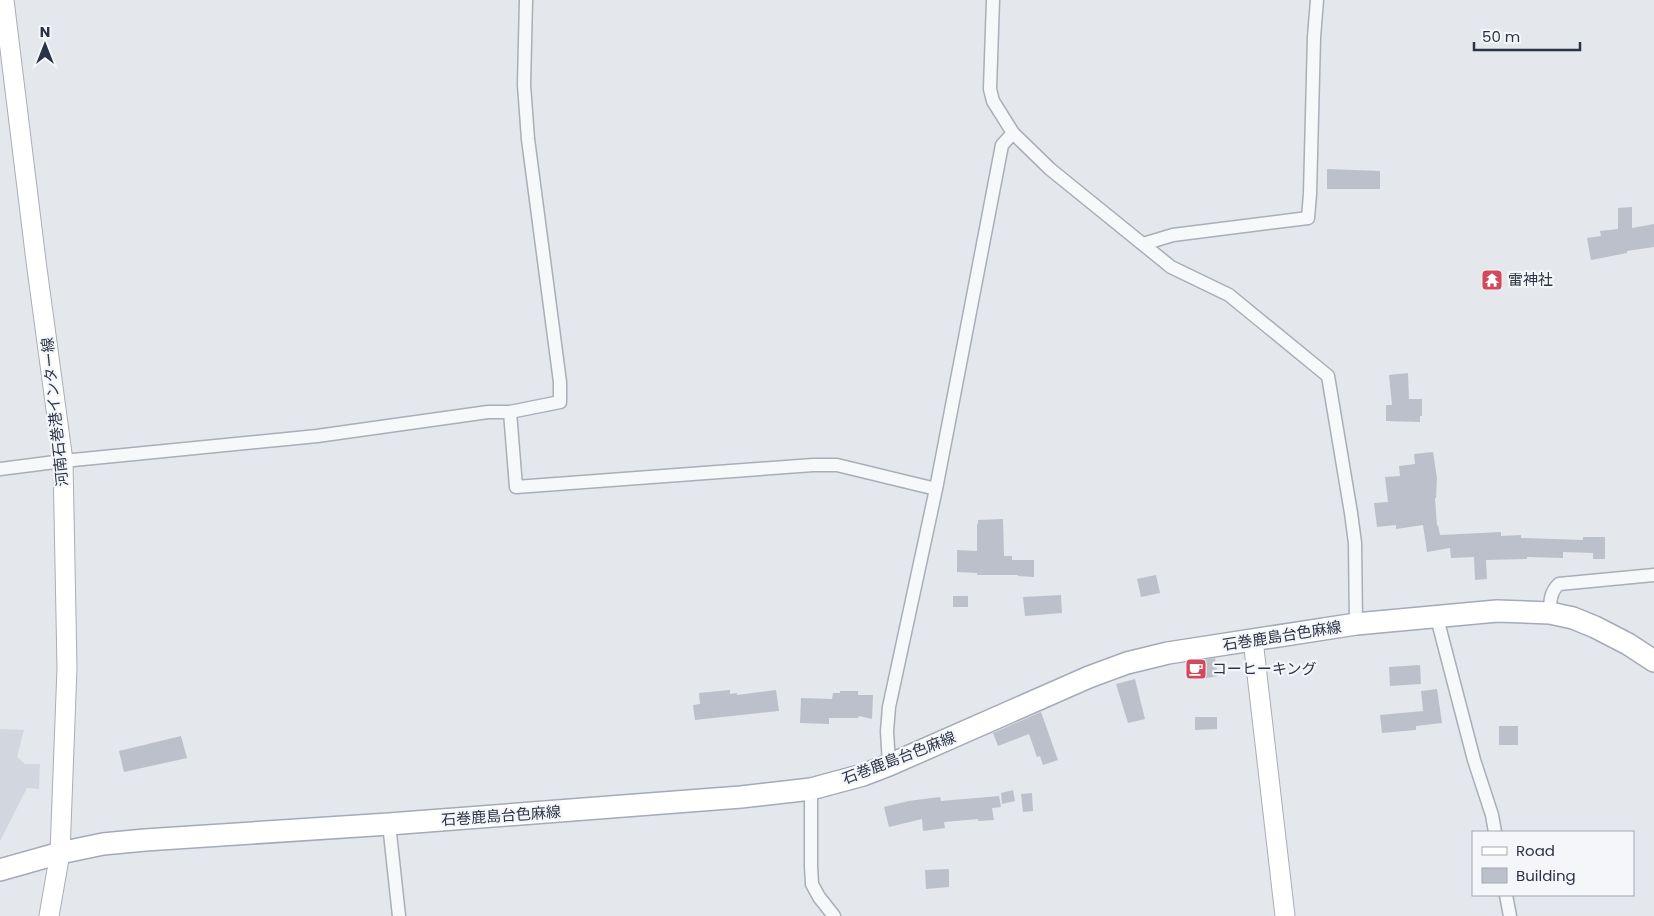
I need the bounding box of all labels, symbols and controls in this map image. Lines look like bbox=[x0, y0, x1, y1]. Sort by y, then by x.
north arrow bbox=[20, 20, 70, 70]
scale bar bbox=[1474, 20, 1580, 52]
text: N bbox=[40, 22, 50, 42]
text: 50 m bbox=[1482, 26, 1520, 47]
temple icon: 雷神社 bbox=[1480, 268, 1504, 292]
place label: 雷神社 bbox=[1508, 269, 1553, 290]
street label: 河南石巻港インター線 bbox=[36, 336, 73, 488]
street label: 石巻鹿島台色麻線 bbox=[1221, 616, 1343, 655]
cafe icon: コーヒーキング bbox=[1184, 657, 1208, 681]
place label: コーヒーキング bbox=[1212, 658, 1317, 679]
street label: 石巻鹿島台色麻線 bbox=[839, 726, 959, 789]
street label: 石巻鹿島台色麻線 bbox=[440, 801, 562, 830]
legend bbox=[1472, 831, 1634, 896]
text: Road bbox=[1516, 840, 1555, 861]
text: Building bbox=[1516, 865, 1576, 886]

